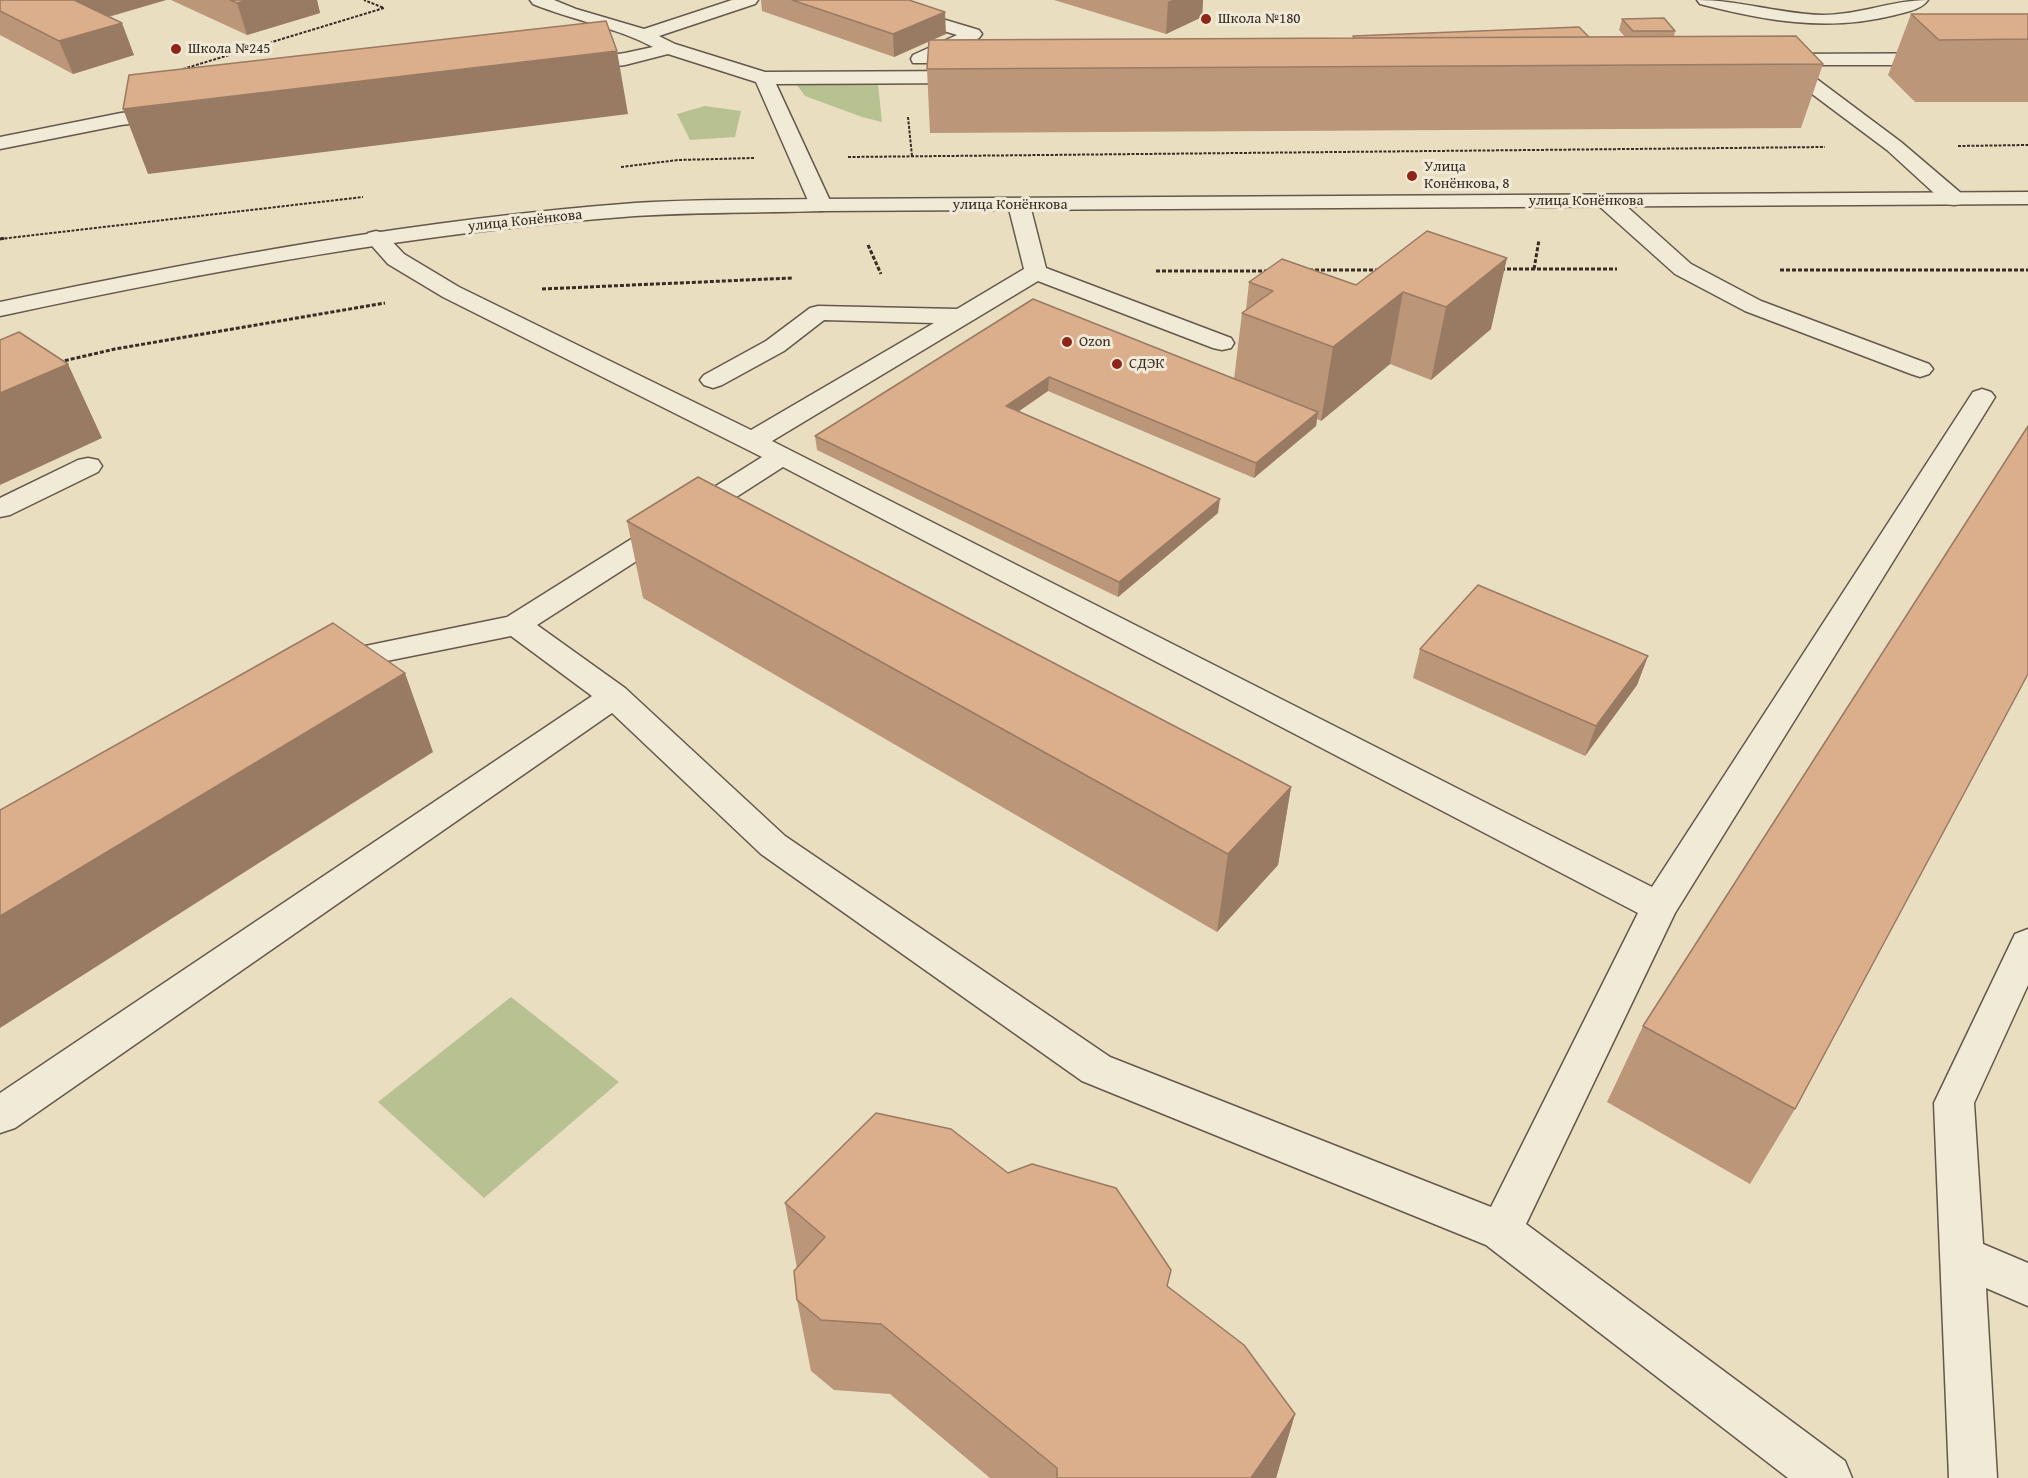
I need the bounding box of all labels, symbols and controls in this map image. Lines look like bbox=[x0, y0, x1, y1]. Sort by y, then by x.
place label: Школа №180 bbox=[1218, 10, 1301, 28]
marker: Школа №180 bbox=[1199, 12, 1213, 26]
place label: Школа №245 bbox=[188, 40, 271, 58]
marker: Школа №245 bbox=[169, 42, 183, 56]
place label: Улица Конёнкова, 8 bbox=[1424, 158, 1509, 193]
marker: Улица Конёнкова, 8 bbox=[1405, 169, 1419, 183]
street label: улица Конёнкова bbox=[1528, 192, 1644, 210]
street label: улица Конёнкова bbox=[952, 196, 1068, 214]
street label: улица Конёнкова bbox=[467, 206, 583, 236]
place label: Ozon bbox=[1079, 333, 1111, 351]
marker: Ozon bbox=[1060, 335, 1074, 349]
place label: СДЭК bbox=[1129, 355, 1165, 373]
marker: СДЭК bbox=[1110, 357, 1124, 371]

